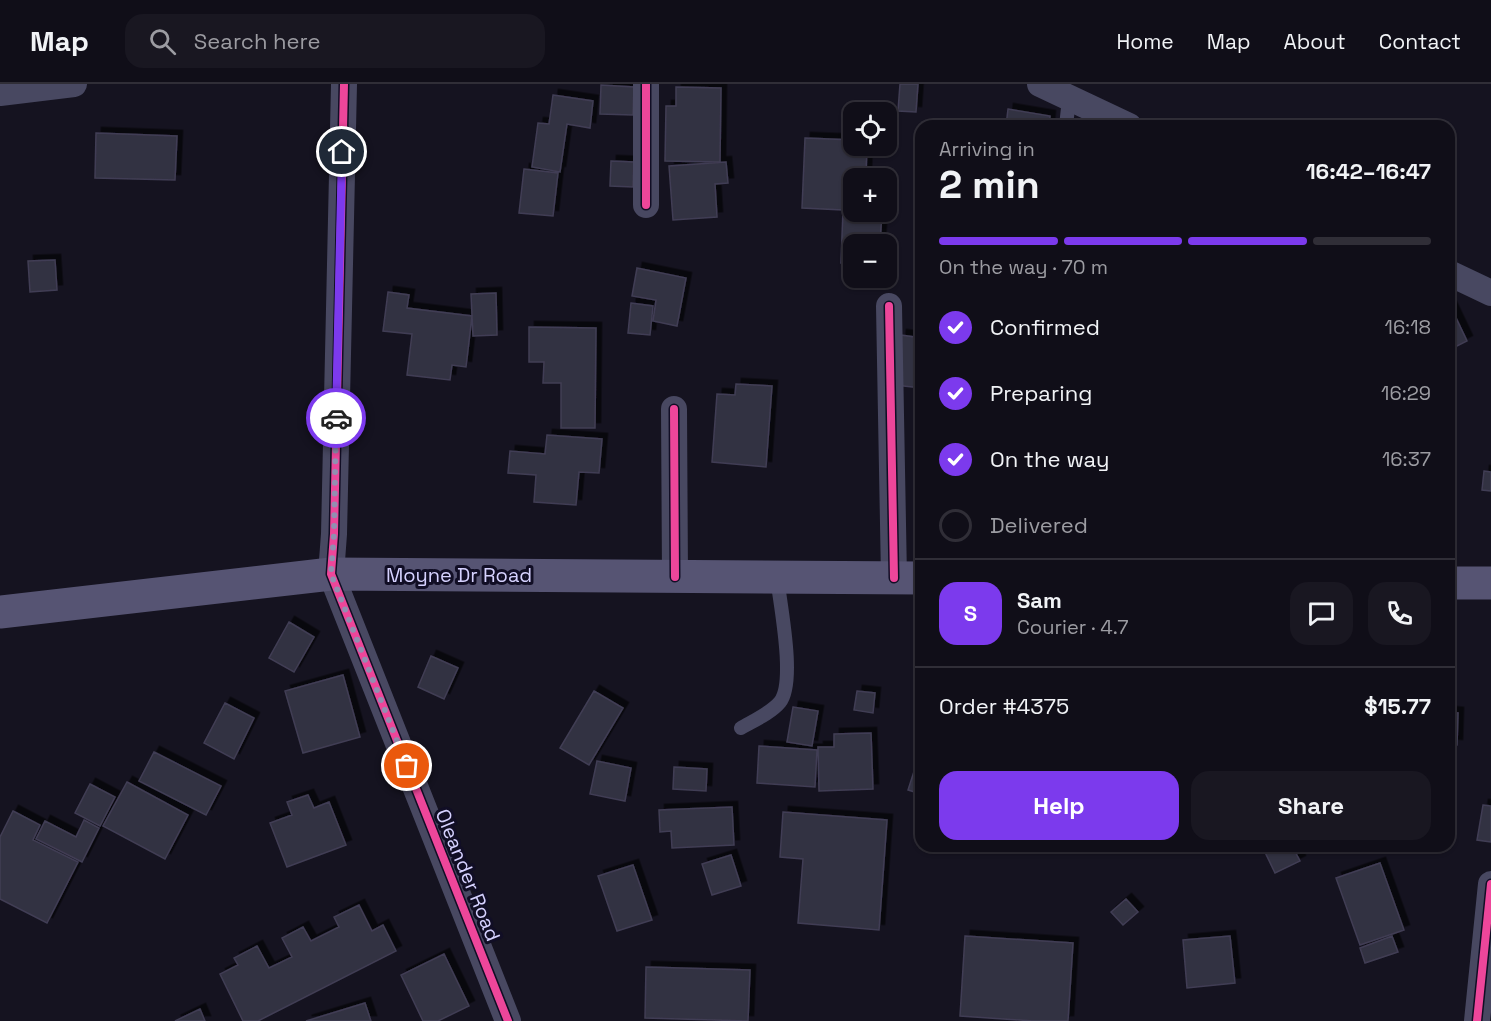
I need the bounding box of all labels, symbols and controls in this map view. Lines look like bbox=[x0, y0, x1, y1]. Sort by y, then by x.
search box bbox=[125, 14, 545, 68]
text: Map bbox=[30, 23, 89, 59]
icon: search bbox=[146, 25, 179, 58]
text: Search here bbox=[194, 27, 321, 55]
text: Home bbox=[1116, 28, 1174, 55]
text: Map bbox=[1207, 28, 1251, 55]
text: About bbox=[1284, 28, 1346, 55]
text: Contact bbox=[1379, 28, 1461, 55]
map controls bbox=[843, 102, 897, 288]
button: locate bbox=[843, 102, 897, 156]
pin bbox=[316, 126, 367, 177]
icon: home bbox=[325, 135, 358, 168]
text: Arriving in bbox=[939, 136, 1035, 162]
text: 16:42–16:47 bbox=[1306, 157, 1431, 185]
text: 2 min bbox=[939, 160, 1040, 209]
button: + bbox=[843, 168, 897, 222]
button: − bbox=[843, 234, 897, 288]
text: On the way · 70 m bbox=[939, 254, 1108, 280]
icon: check bbox=[939, 311, 972, 344]
text: Confirmed bbox=[990, 313, 1100, 341]
text: 16:18 bbox=[1385, 314, 1431, 340]
icon: check bbox=[939, 377, 972, 410]
text: Preparing bbox=[990, 379, 1092, 407]
text: 16:29 bbox=[1381, 380, 1431, 406]
courier bbox=[306, 388, 366, 448]
icon: car bbox=[320, 402, 353, 435]
icon: check bbox=[939, 443, 972, 476]
text: On the way bbox=[990, 445, 1109, 473]
text: 16:37 bbox=[1382, 446, 1431, 472]
text: Delivered bbox=[990, 511, 1088, 539]
street label: Moyne Dr Road bbox=[386, 562, 532, 588]
button: chat bbox=[1290, 582, 1353, 645]
button: phone bbox=[1368, 582, 1431, 645]
text: Sam bbox=[1017, 586, 1062, 614]
text: S bbox=[964, 599, 977, 627]
text: Courier · 4.7 bbox=[1017, 614, 1128, 640]
text: Order #4375 bbox=[939, 692, 1069, 720]
text: $15.77 bbox=[1364, 692, 1431, 720]
pin bbox=[381, 740, 432, 791]
icon: bag bbox=[390, 749, 423, 782]
button: Help bbox=[939, 771, 1179, 840]
button: Share bbox=[1191, 771, 1431, 840]
street label: Oleander Road bbox=[430, 805, 506, 945]

